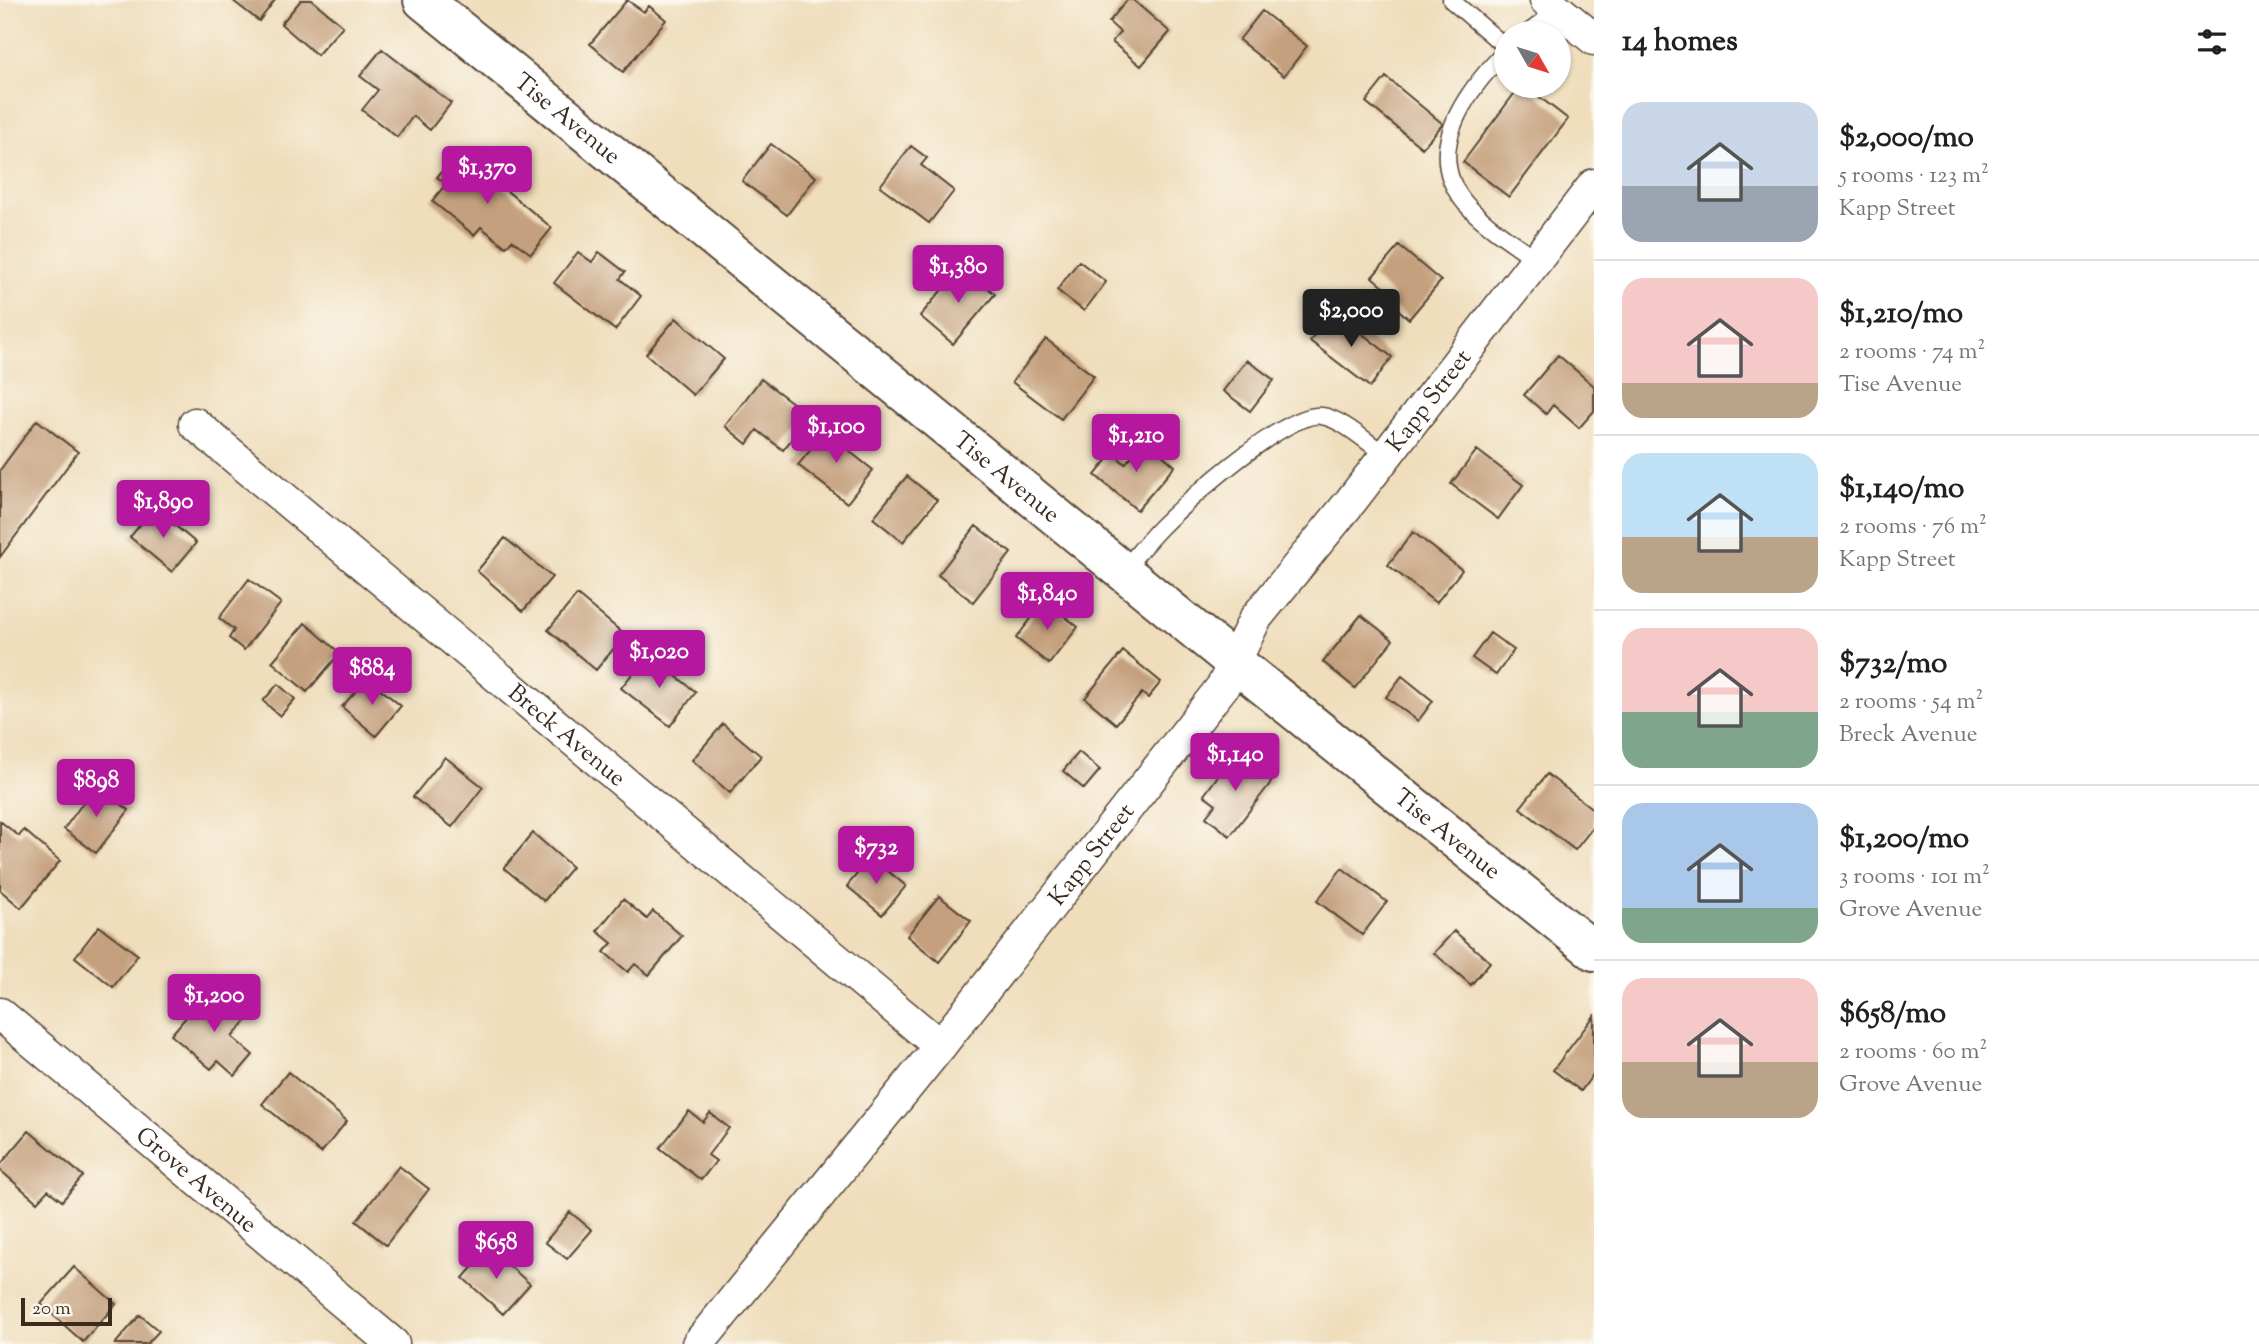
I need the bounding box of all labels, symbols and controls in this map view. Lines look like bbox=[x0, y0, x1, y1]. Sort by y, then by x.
north arrow bbox=[1494, 21, 1572, 98]
map controls bbox=[1494, 21, 1571, 98]
text: 14 homes bbox=[1622, 21, 1738, 64]
icon: filters bbox=[2193, 23, 2231, 61]
street label: Tise Avenue bbox=[506, 66, 627, 174]
text: $2,000/mo bbox=[1839, 117, 1974, 160]
icon: home bbox=[1678, 130, 1762, 214]
pin: $1,370 bbox=[430, 146, 544, 206]
text: $1,370 bbox=[458, 152, 516, 185]
text: 5 rooms · 123 m² bbox=[1839, 160, 1989, 193]
text: Kapp Street bbox=[1839, 193, 1956, 226]
pin: $1,380 bbox=[901, 246, 1015, 305]
text: $1,380 bbox=[929, 251, 987, 284]
pin: $2,000 bbox=[1294, 290, 1408, 349]
text: $1,210/mo bbox=[1839, 293, 1963, 336]
text: $2,000 bbox=[1319, 295, 1383, 328]
icon: home bbox=[1678, 306, 1762, 390]
text: 2 rooms · 74 m² bbox=[1839, 336, 1985, 369]
street label: Kapp Street bbox=[1379, 343, 1480, 460]
text: Tise Avenue bbox=[1839, 369, 1962, 402]
pin: $1,100 bbox=[779, 406, 893, 465]
text: $1,100 bbox=[807, 411, 865, 444]
pin: $1,210 bbox=[1079, 414, 1193, 474]
text: $1,210 bbox=[1108, 420, 1164, 453]
street label: Tise Avenue bbox=[945, 424, 1066, 532]
text: $1,140/mo bbox=[1839, 468, 1964, 511]
pin: $1,890 bbox=[106, 480, 220, 540]
icon: home bbox=[1678, 481, 1762, 565]
text: $1,890 bbox=[133, 486, 193, 519]
text: 2 rooms · 76 m² bbox=[1839, 511, 1987, 544]
text: Kapp Street bbox=[1839, 544, 1956, 577]
pin: $1,840 bbox=[990, 572, 1104, 632]
text: $1,840 bbox=[1017, 578, 1077, 611]
pin: $1,020 bbox=[602, 630, 716, 690]
text: $1,020 bbox=[629, 636, 689, 669]
text: $732/mo bbox=[1839, 643, 1948, 686]
pin: $884 bbox=[331, 648, 413, 707]
text: $884 bbox=[349, 653, 395, 686]
icon: home bbox=[1678, 656, 1762, 740]
street label: Breck Avenue bbox=[500, 677, 632, 796]
text: 2 rooms · 54 m² bbox=[1839, 686, 1983, 719]
text: Breck Avenue bbox=[1839, 719, 1977, 752]
pin: $1,140 bbox=[1178, 734, 1292, 793]
text: $1,140 bbox=[1206, 739, 1264, 772]
pin: $898 bbox=[55, 760, 137, 819]
text: $898 bbox=[73, 765, 119, 798]
street label: Tise Avenue bbox=[1386, 782, 1507, 889]
street label: Kapp Street bbox=[1041, 797, 1143, 914]
text: $1,200/mo bbox=[1839, 818, 1969, 861]
pin: $732 bbox=[835, 826, 917, 886]
icon: home bbox=[1678, 831, 1762, 915]
text: $732 bbox=[854, 832, 898, 865]
text: 3 rooms · 101 m² bbox=[1839, 861, 1990, 894]
text: Grove Avenue bbox=[1839, 894, 1982, 927]
pin: $1,200 bbox=[157, 974, 271, 1034]
text: $1,200 bbox=[184, 980, 244, 1013]
text: $658/mo bbox=[1839, 993, 1946, 1036]
icon: home bbox=[1678, 1006, 1762, 1090]
text: 2 rooms · 60 m² bbox=[1839, 1036, 1987, 1069]
text: Grove Avenue bbox=[1839, 1069, 1982, 1102]
street label: Grove Avenue bbox=[127, 1120, 264, 1242]
pin: $658 bbox=[455, 1222, 537, 1281]
text: $658 bbox=[474, 1227, 518, 1260]
scale bar bbox=[21, 1295, 112, 1327]
text: 20 m bbox=[32, 1296, 71, 1323]

